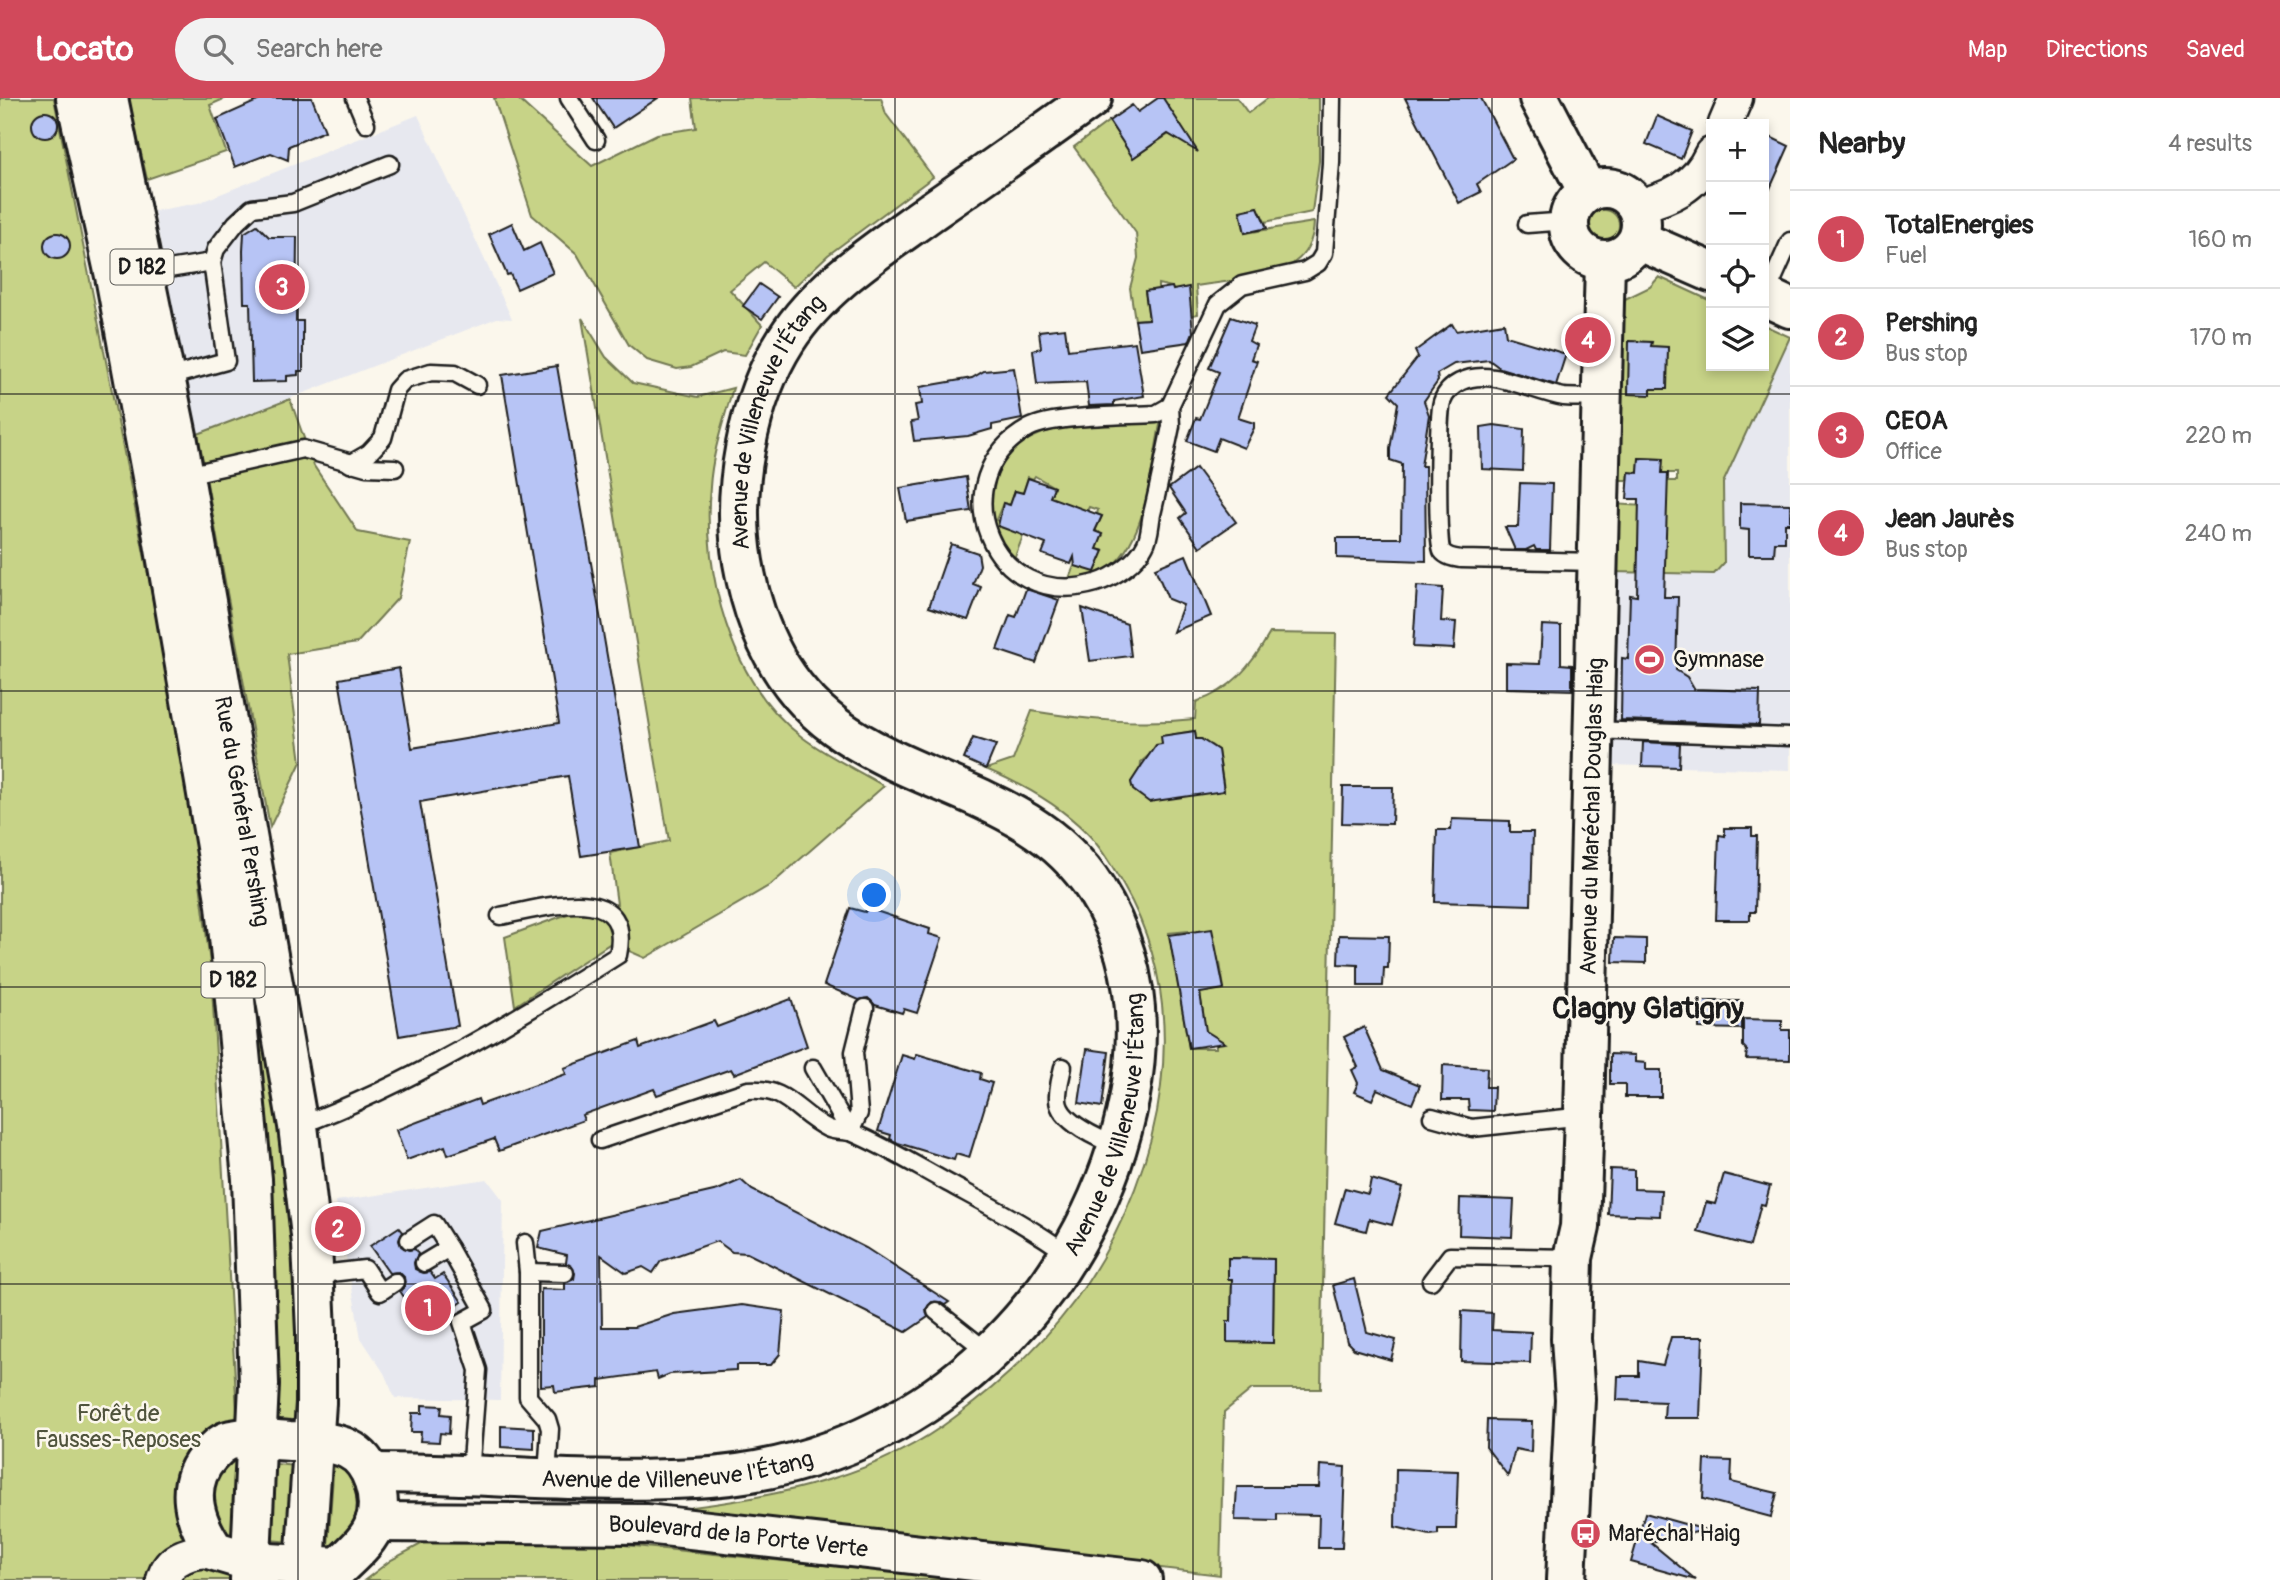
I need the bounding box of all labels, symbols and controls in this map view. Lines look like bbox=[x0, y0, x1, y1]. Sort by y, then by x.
search box bbox=[175, 18, 665, 81]
text: Locato bbox=[35, 29, 133, 70]
icon: search bbox=[199, 30, 237, 68]
text: Search here bbox=[255, 33, 382, 65]
text: Map bbox=[1968, 35, 2008, 64]
text: Directions bbox=[2046, 35, 2147, 64]
text: Saved bbox=[2185, 35, 2245, 64]
map controls bbox=[1706, 119, 1769, 371]
button: + bbox=[1706, 119, 1769, 182]
text: Nearby bbox=[1818, 125, 1905, 162]
text: 4 results bbox=[2168, 129, 2252, 158]
button: − bbox=[1706, 182, 1769, 245]
text: TotalEnergies bbox=[1885, 209, 2033, 241]
text: 1 bbox=[1837, 225, 1846, 254]
text: 160 m bbox=[2188, 225, 2252, 254]
text: Fuel bbox=[1885, 241, 1927, 270]
button: locate bbox=[1706, 245, 1769, 308]
road number: D 182 bbox=[110, 250, 174, 284]
pin: 3 bbox=[259, 261, 305, 313]
street label: Avenue de Villeneuve l'Étang bbox=[725, 288, 831, 552]
text: Pershing bbox=[1885, 307, 1978, 339]
button: layers bbox=[1706, 308, 1769, 371]
pin: 4 bbox=[1565, 314, 1611, 366]
text: 2 bbox=[1835, 323, 1847, 352]
text: 170 m bbox=[2190, 323, 2252, 352]
text: Bus stop bbox=[1885, 339, 1968, 368]
text: CEOA bbox=[1885, 405, 1948, 437]
text: 3 bbox=[1835, 421, 1847, 450]
text: 220 m bbox=[2185, 421, 2252, 450]
text: Office bbox=[1885, 437, 1942, 466]
text: Jean Jaurès bbox=[1885, 503, 2014, 535]
text: 4 bbox=[1834, 519, 1848, 548]
text: 240 m bbox=[2185, 519, 2252, 548]
text: Bus stop bbox=[1885, 535, 1968, 564]
sports icon: Gymnase bbox=[1633, 642, 1667, 676]
place label: Gymnase bbox=[1673, 645, 1764, 674]
street label: Avenue du Maréchal Douglas Haig bbox=[1573, 657, 1610, 975]
street label: Rue du Général Pershing bbox=[208, 694, 277, 929]
your location bbox=[857, 878, 891, 912]
road number: D 182 bbox=[202, 962, 264, 998]
district label: Clagny Glatigny bbox=[1552, 990, 1744, 1027]
street label: Avenue de Villeneuve l'Étang bbox=[1057, 992, 1150, 1261]
pin: 2 bbox=[315, 1203, 361, 1255]
pin: 1 bbox=[405, 1282, 451, 1334]
park label: Forêt de Fausses-Reposes bbox=[35, 1399, 201, 1454]
street label: Avenue de Villeneuve l'Étang bbox=[541, 1443, 816, 1494]
street label: Boulevard de la Porte Verte bbox=[608, 1509, 870, 1564]
bus stop icon: Maréchal Haig bbox=[1568, 1516, 1602, 1550]
place label: Maréchal Haig bbox=[1608, 1519, 1740, 1548]

